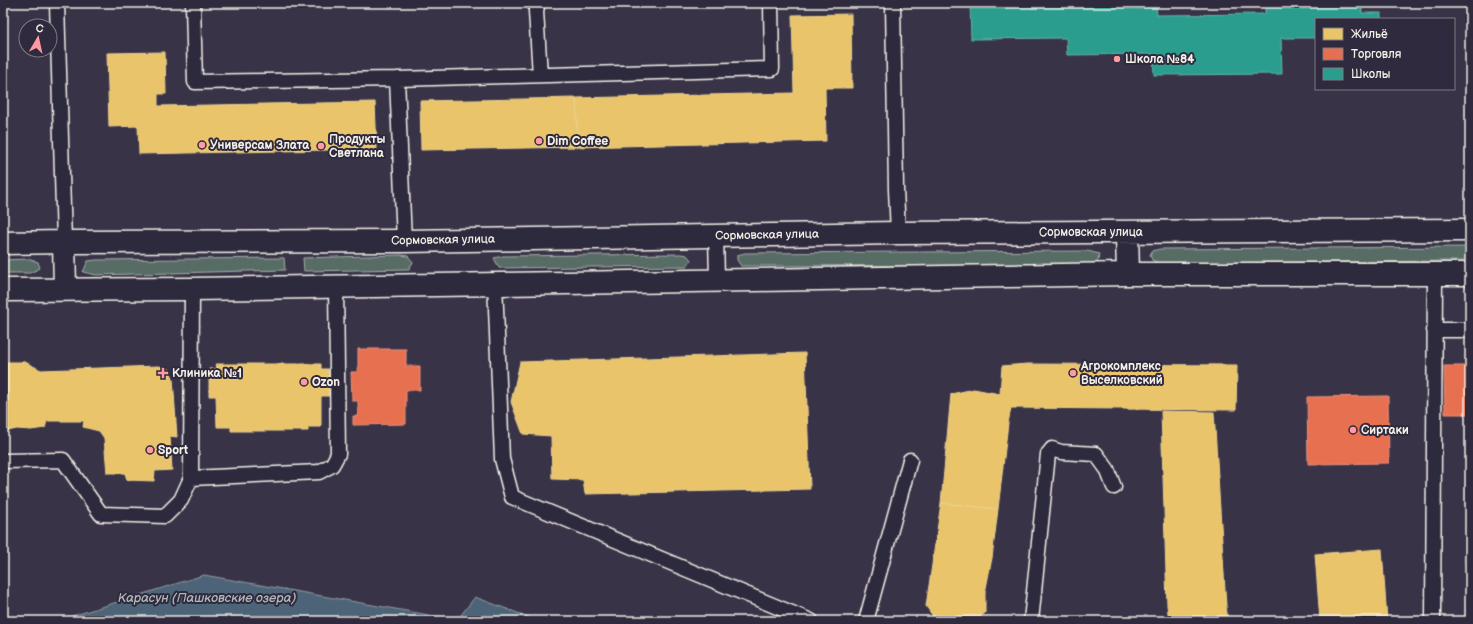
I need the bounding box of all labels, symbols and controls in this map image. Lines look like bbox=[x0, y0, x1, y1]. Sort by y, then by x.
north arrow bbox=[18, 18, 58, 58]
legend bbox=[1315, 18, 1455, 90]
text: С bbox=[35, 22, 45, 36]
text: Жильё bbox=[1351, 27, 1388, 42]
text: Торговля bbox=[1351, 47, 1402, 62]
place label: Школа №84 bbox=[1125, 52, 1194, 67]
marker: Школа №84 bbox=[1112, 54, 1122, 64]
text: Школы bbox=[1351, 67, 1390, 82]
place label: Продукты Светлана bbox=[329, 132, 386, 161]
place label: Dim Coffee bbox=[547, 134, 608, 149]
marker: Dim Coffee bbox=[534, 136, 544, 146]
place label: Универсам Злата bbox=[210, 138, 310, 153]
marker: Универсам Злата bbox=[197, 140, 207, 150]
marker: Продукты Светлана bbox=[316, 141, 326, 151]
street label: Сормовская улица bbox=[1039, 225, 1143, 240]
street label: Сормовская улица bbox=[715, 227, 819, 243]
street label: Сормовская улица bbox=[391, 232, 495, 248]
place label: Агрокомплекс Выселковский bbox=[1080, 359, 1163, 388]
place label: Клиника №1 bbox=[172, 366, 242, 381]
marker: Клиника №1 bbox=[157, 367, 169, 379]
marker: Агрокомплекс Выселковский bbox=[1068, 368, 1078, 378]
place label: Ozon bbox=[312, 375, 340, 390]
marker: Ozon bbox=[299, 377, 309, 387]
place label: Сиртаки bbox=[1361, 423, 1409, 438]
marker: Сиртаки bbox=[1348, 425, 1358, 435]
place label: Sport bbox=[158, 443, 188, 458]
marker: Sport bbox=[145, 445, 155, 455]
water label: Карасун (Пашковские озера) bbox=[118, 590, 296, 606]

